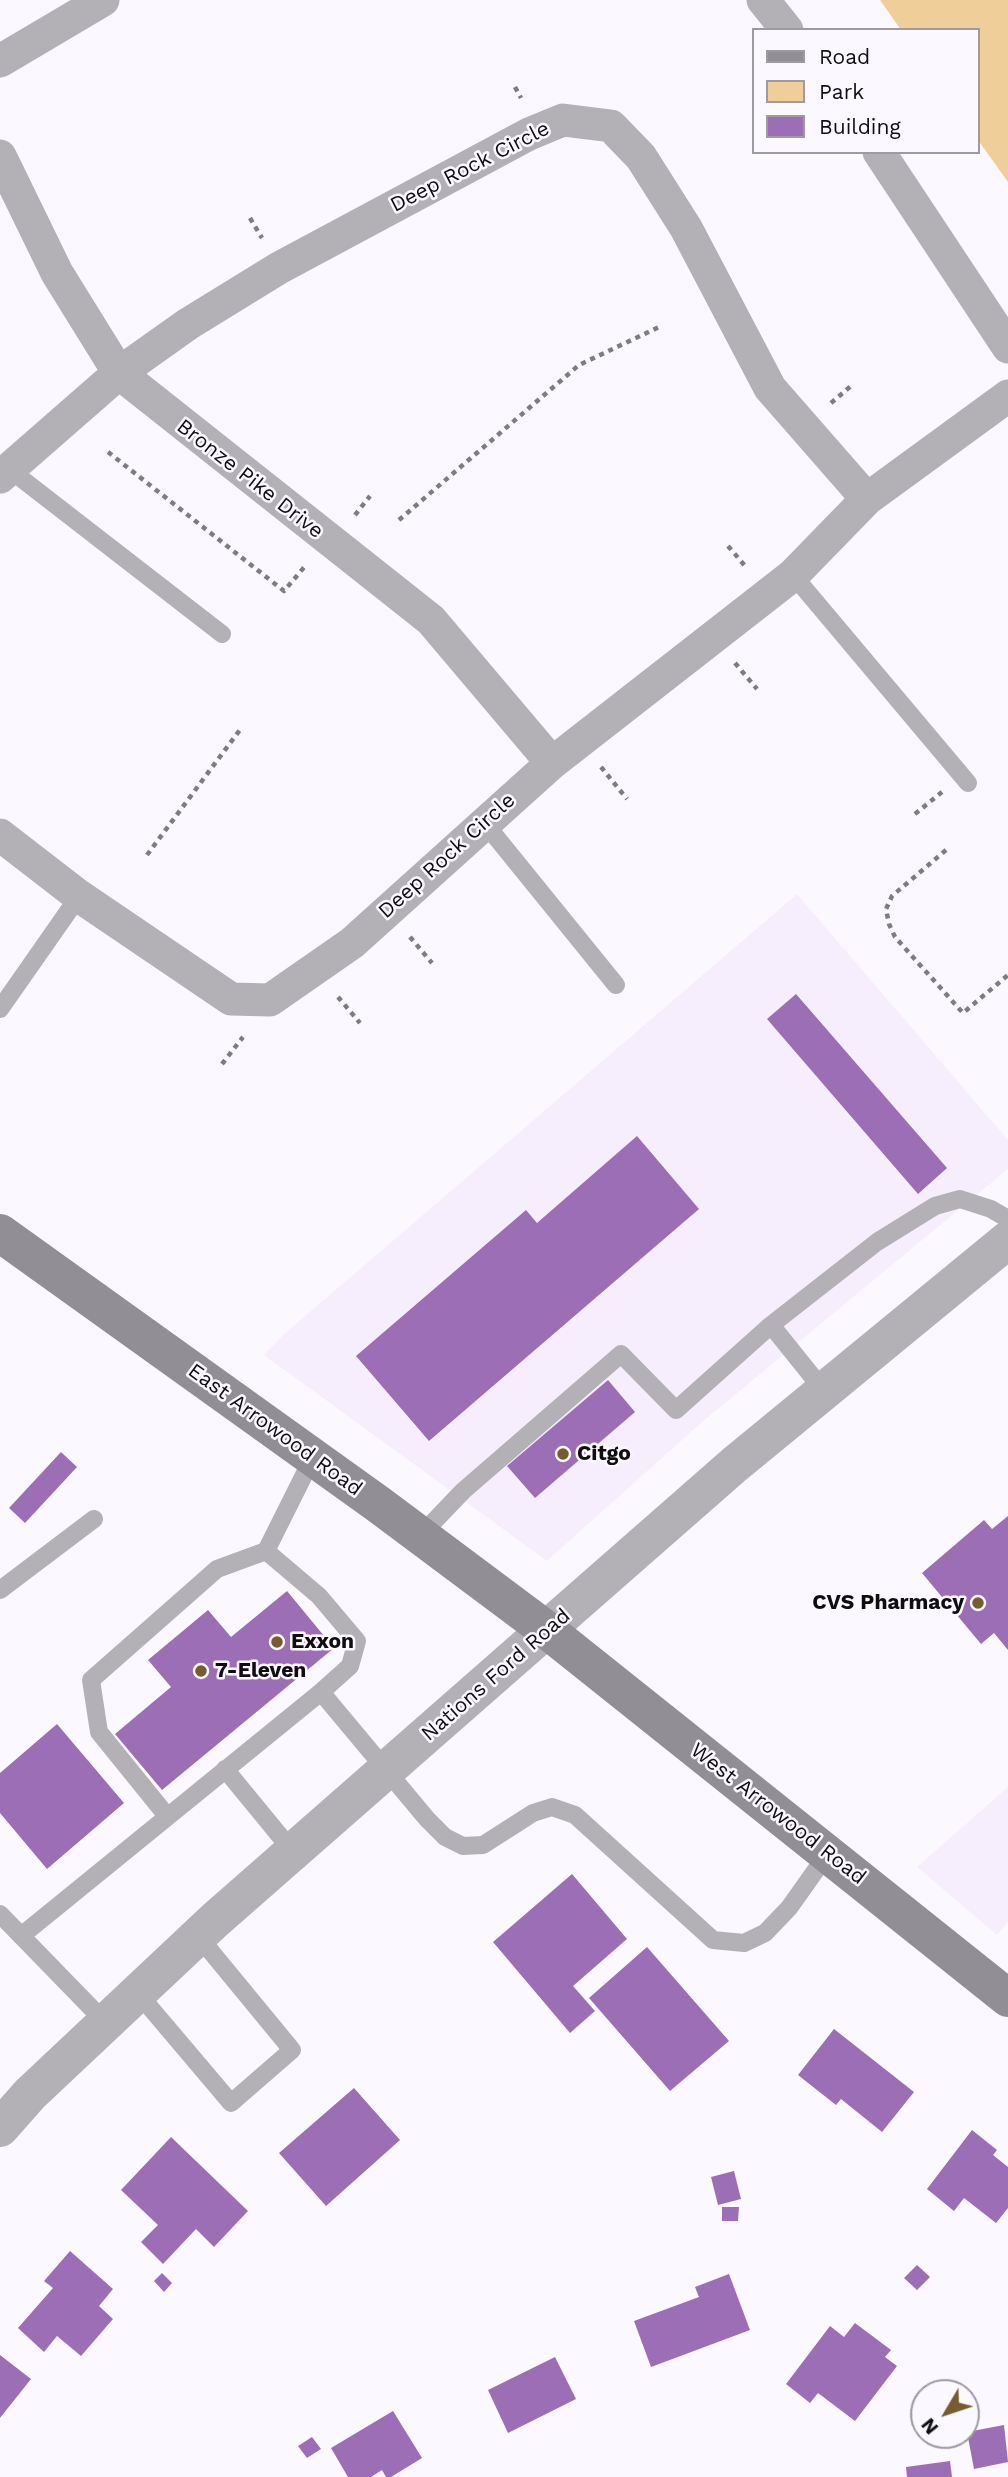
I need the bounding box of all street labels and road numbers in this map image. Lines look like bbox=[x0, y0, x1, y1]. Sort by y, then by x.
street label: Deep Rock Circle bbox=[386, 116, 554, 218]
street label: Bronze Pike Drive bbox=[172, 414, 328, 544]
street label: Deep Rock Circle bbox=[373, 788, 521, 924]
street label: East Arrowood Road bbox=[183, 1358, 367, 1502]
street label: Nations Ford Road bbox=[416, 1603, 576, 1747]
street label: West Arrowood Road bbox=[685, 1738, 871, 1890]

